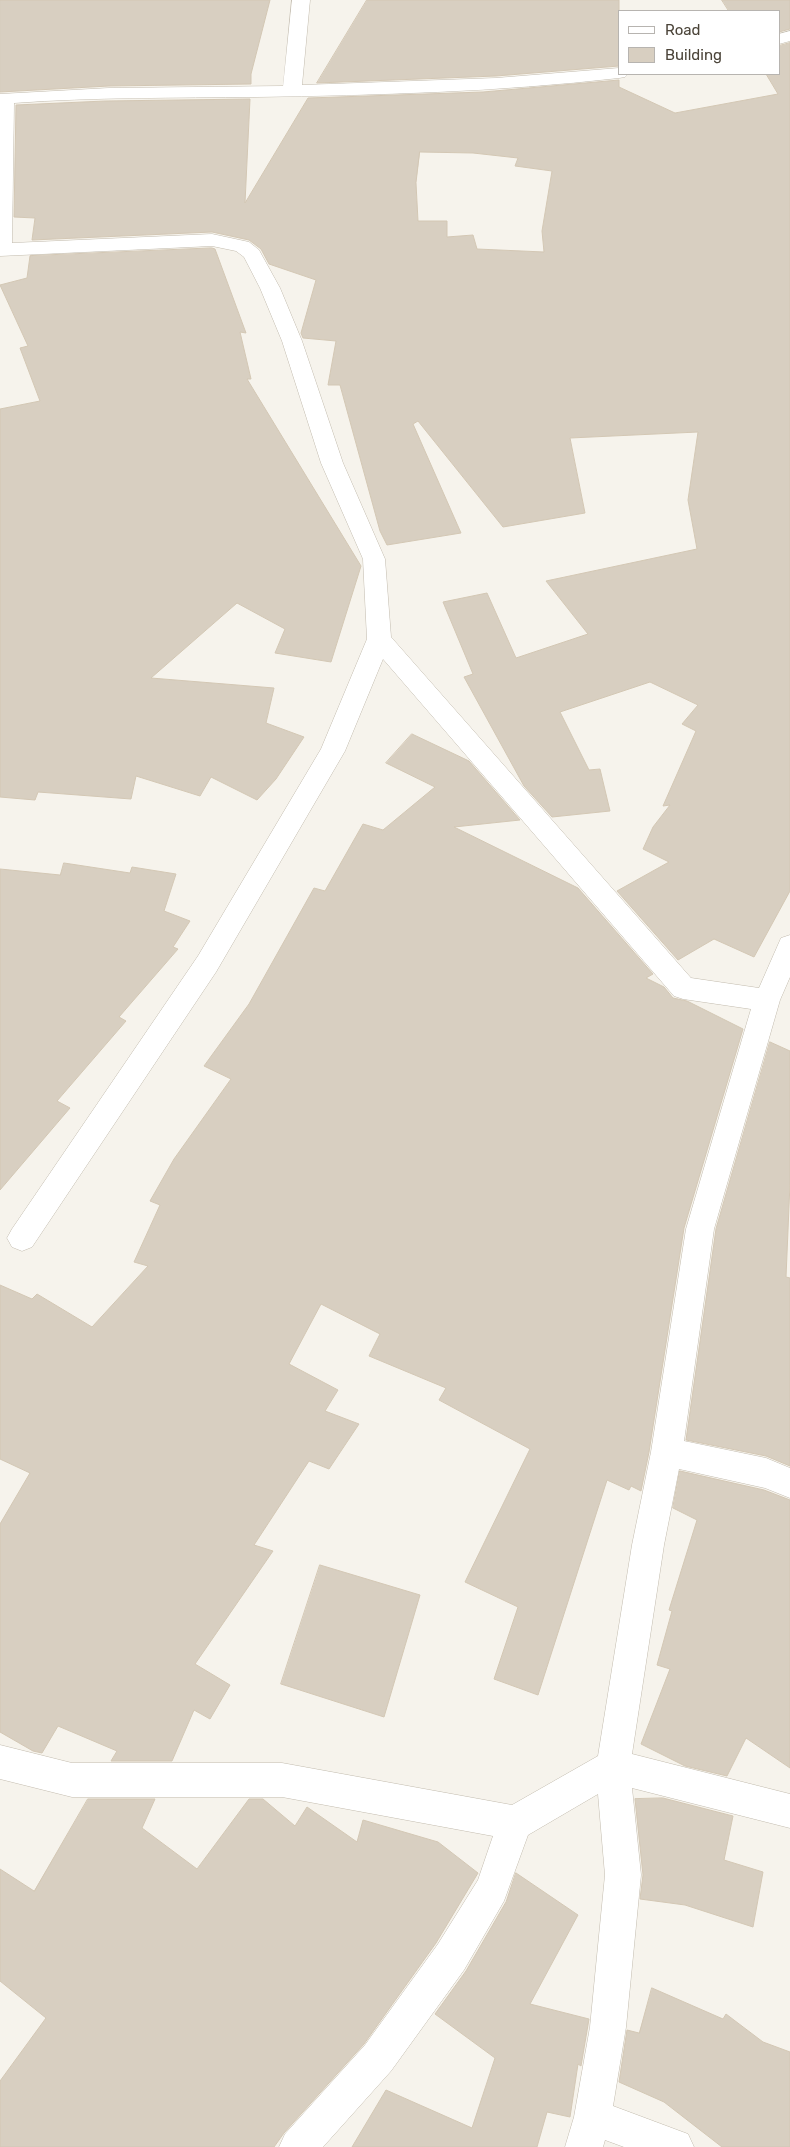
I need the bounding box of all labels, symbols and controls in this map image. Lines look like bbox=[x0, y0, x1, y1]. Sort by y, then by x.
legend bbox=[618, 10, 780, 75]
text: Road bbox=[665, 21, 701, 39]
text: Building bbox=[665, 46, 722, 64]

